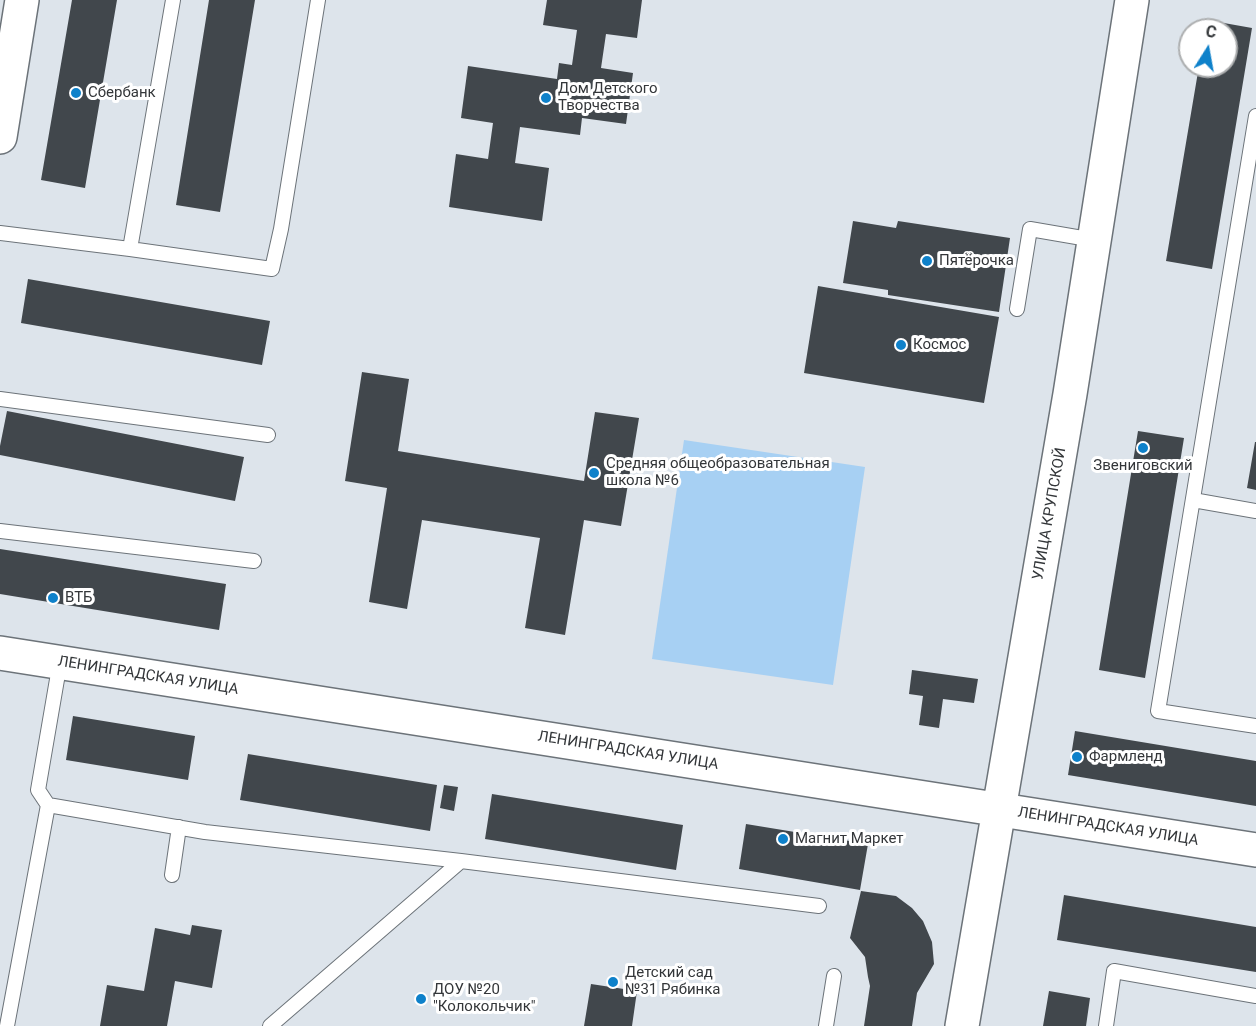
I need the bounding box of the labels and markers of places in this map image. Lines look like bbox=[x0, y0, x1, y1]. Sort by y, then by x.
place label: Дом Детского Творчества bbox=[558, 80, 658, 115]
place label: Сбербанк bbox=[88, 84, 156, 102]
marker: Сбербанк bbox=[69, 86, 83, 100]
marker: Дом Детского Творчества bbox=[539, 91, 553, 105]
place label: Пятёрочка bbox=[939, 252, 1014, 270]
marker: Пятёрочка bbox=[920, 254, 934, 268]
place label: Космос bbox=[913, 336, 966, 354]
marker: Космос bbox=[894, 338, 908, 352]
marker: Звениговский bbox=[1136, 441, 1150, 455]
place label: Средняя общеобразовательная школа №6 bbox=[606, 455, 830, 490]
place label: Звениговский bbox=[1093, 457, 1193, 475]
marker: Средняя общеобразовательная школа №6 bbox=[587, 466, 601, 480]
place label: ВТБ bbox=[65, 589, 93, 607]
marker: ВТБ bbox=[46, 591, 60, 605]
place label: Фармленд bbox=[1089, 748, 1163, 766]
marker: Фармленд bbox=[1070, 750, 1084, 764]
place label: Магнит Маркет bbox=[795, 830, 904, 848]
marker: Магнит Маркет bbox=[776, 832, 790, 846]
place label: Детский сад №31 Рябинка bbox=[625, 964, 720, 999]
marker: Детский сад №31 Рябинка bbox=[606, 975, 620, 989]
place label: ДОУ №20 "Колокольчик" bbox=[433, 981, 536, 1016]
marker: ДОУ №20 "Колокольчик" bbox=[414, 992, 428, 1006]

